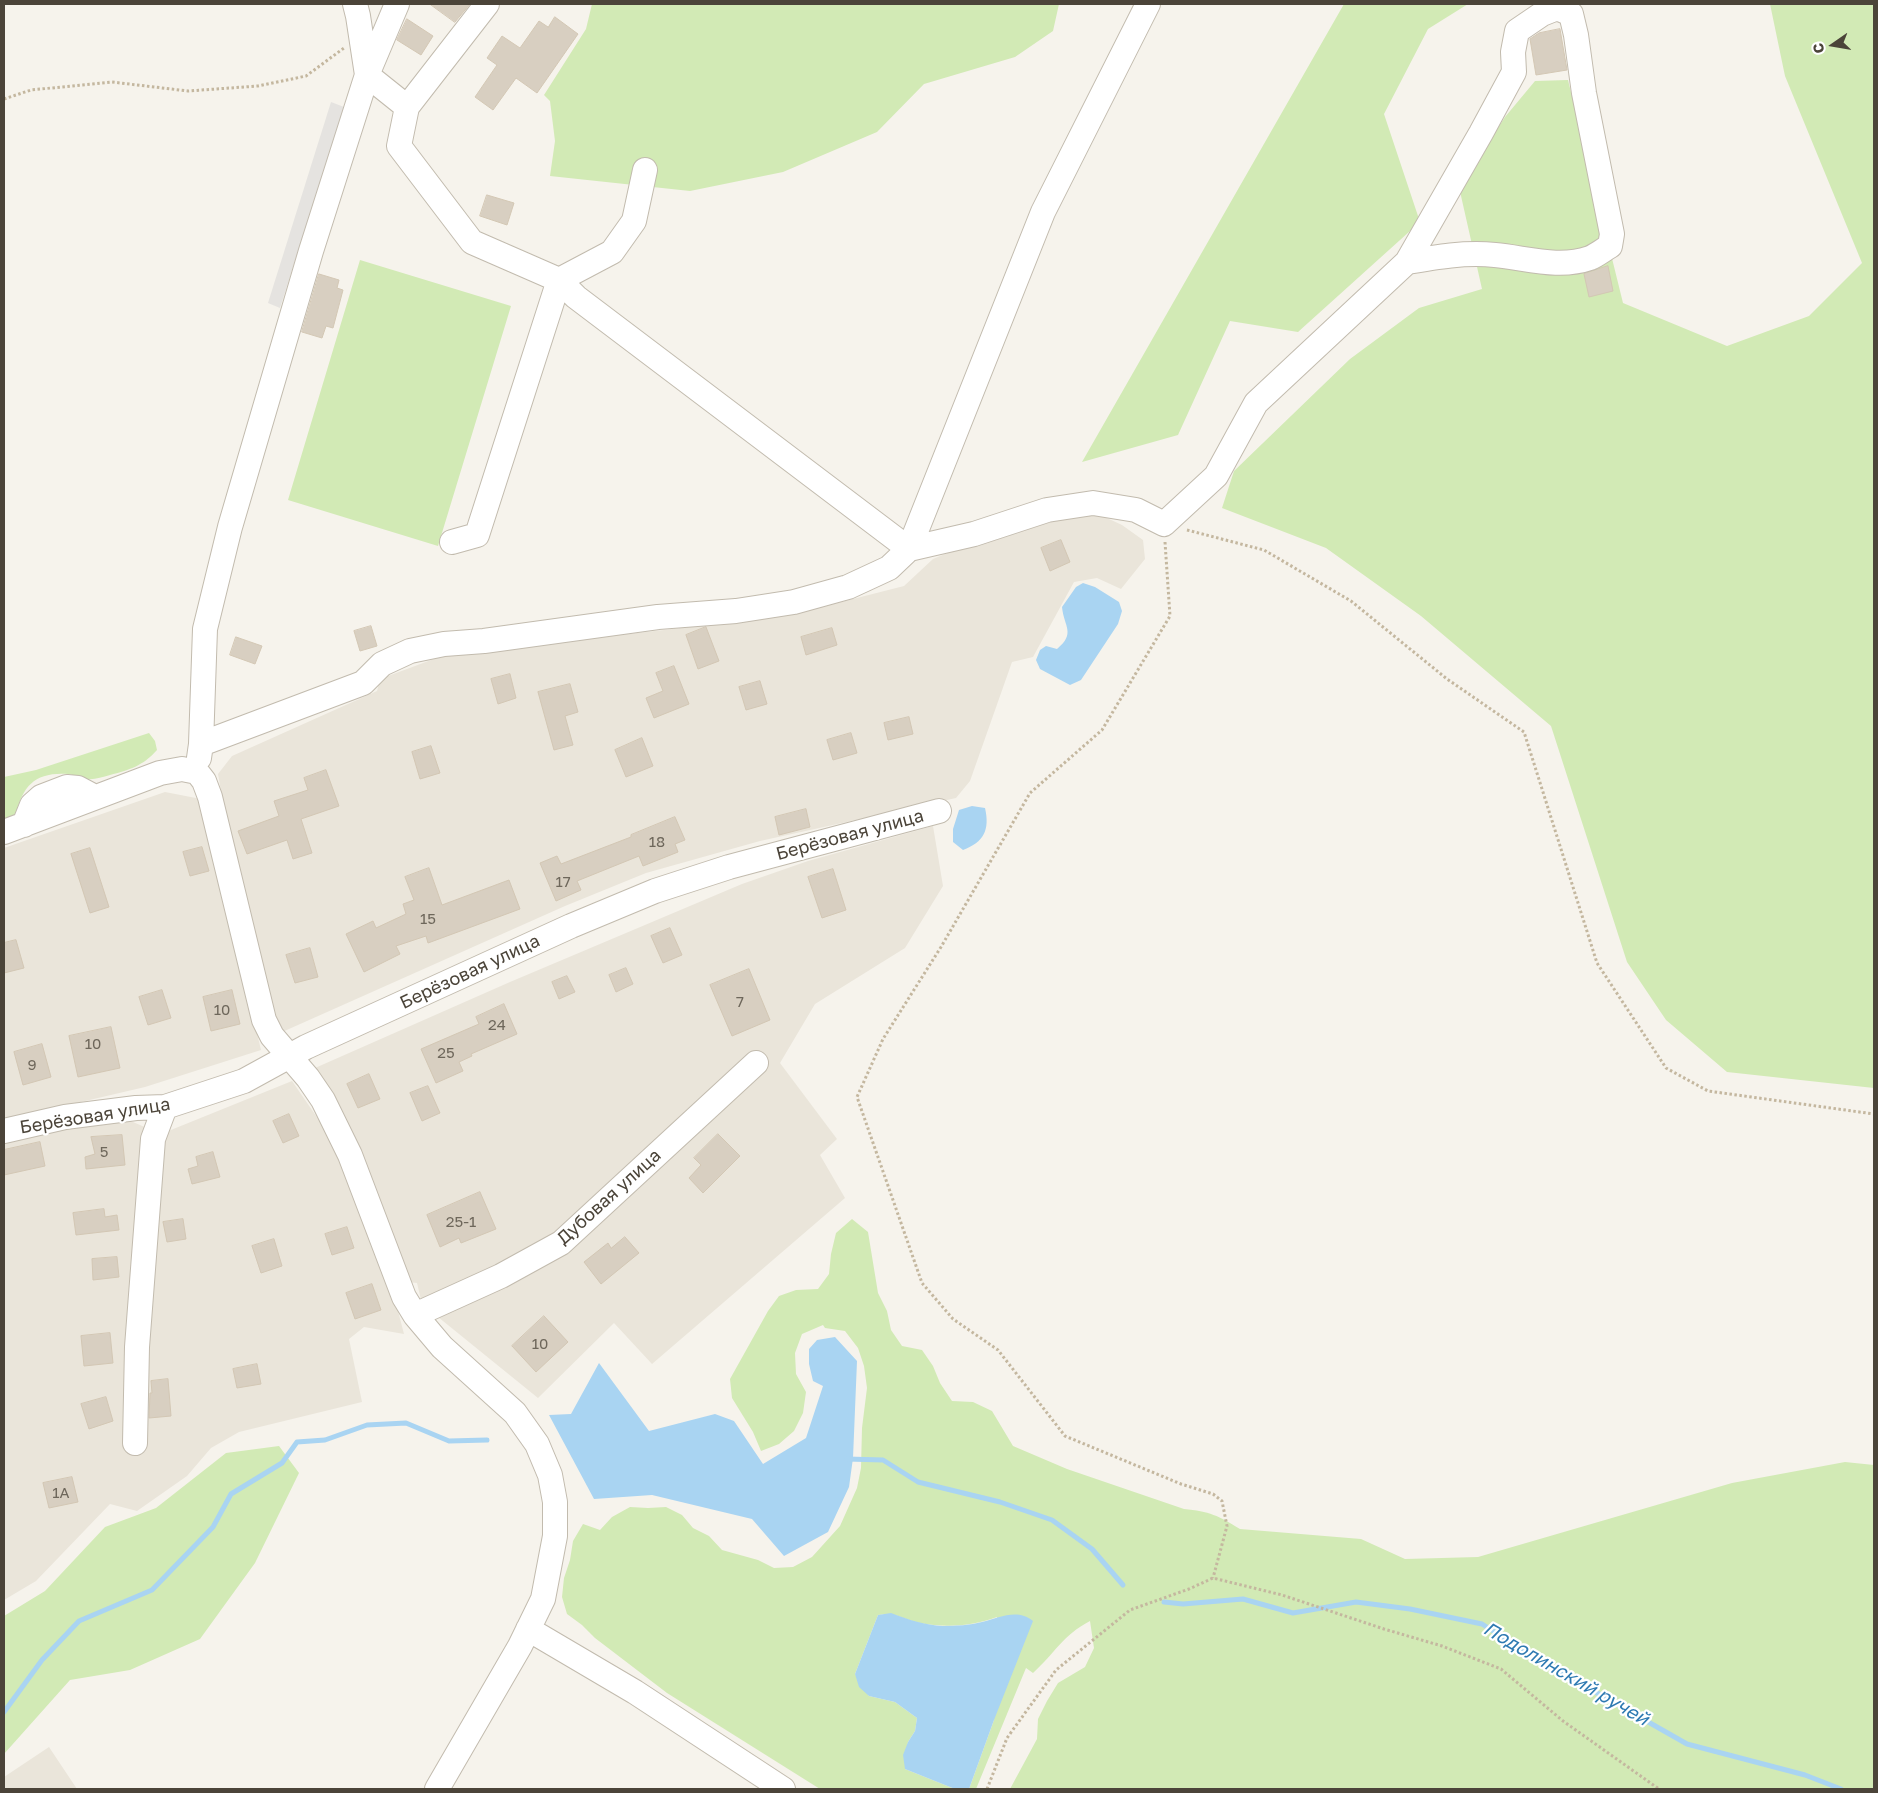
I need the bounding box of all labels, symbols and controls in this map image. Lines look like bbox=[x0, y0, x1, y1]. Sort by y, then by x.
north arrow bbox=[1808, 20, 1858, 70]
text: С bbox=[1808, 42, 1827, 55]
street label: Берёзовая улица bbox=[774, 805, 926, 865]
house number: 18 bbox=[649, 833, 665, 851]
house number: 17 bbox=[555, 873, 571, 891]
house number: 15 bbox=[420, 910, 436, 928]
street label: Берёзовая улица bbox=[397, 930, 543, 1014]
house number: 7 bbox=[736, 993, 744, 1011]
house number: 10 bbox=[214, 1001, 230, 1019]
house number: 24 bbox=[488, 1016, 506, 1034]
house number: 10 bbox=[85, 1035, 101, 1053]
house number: 25 bbox=[437, 1044, 455, 1062]
house number: 9 bbox=[27, 1056, 37, 1074]
street label: Берёзовая улица bbox=[18, 1093, 172, 1139]
house number: 5 bbox=[100, 1143, 108, 1161]
street label: Дубовая улица bbox=[553, 1145, 665, 1249]
house number: 25-1 bbox=[446, 1213, 476, 1231]
house number: 10 bbox=[532, 1335, 548, 1353]
house number: 1А bbox=[52, 1484, 70, 1502]
water label: Подолинский ручей bbox=[1479, 1617, 1653, 1731]

